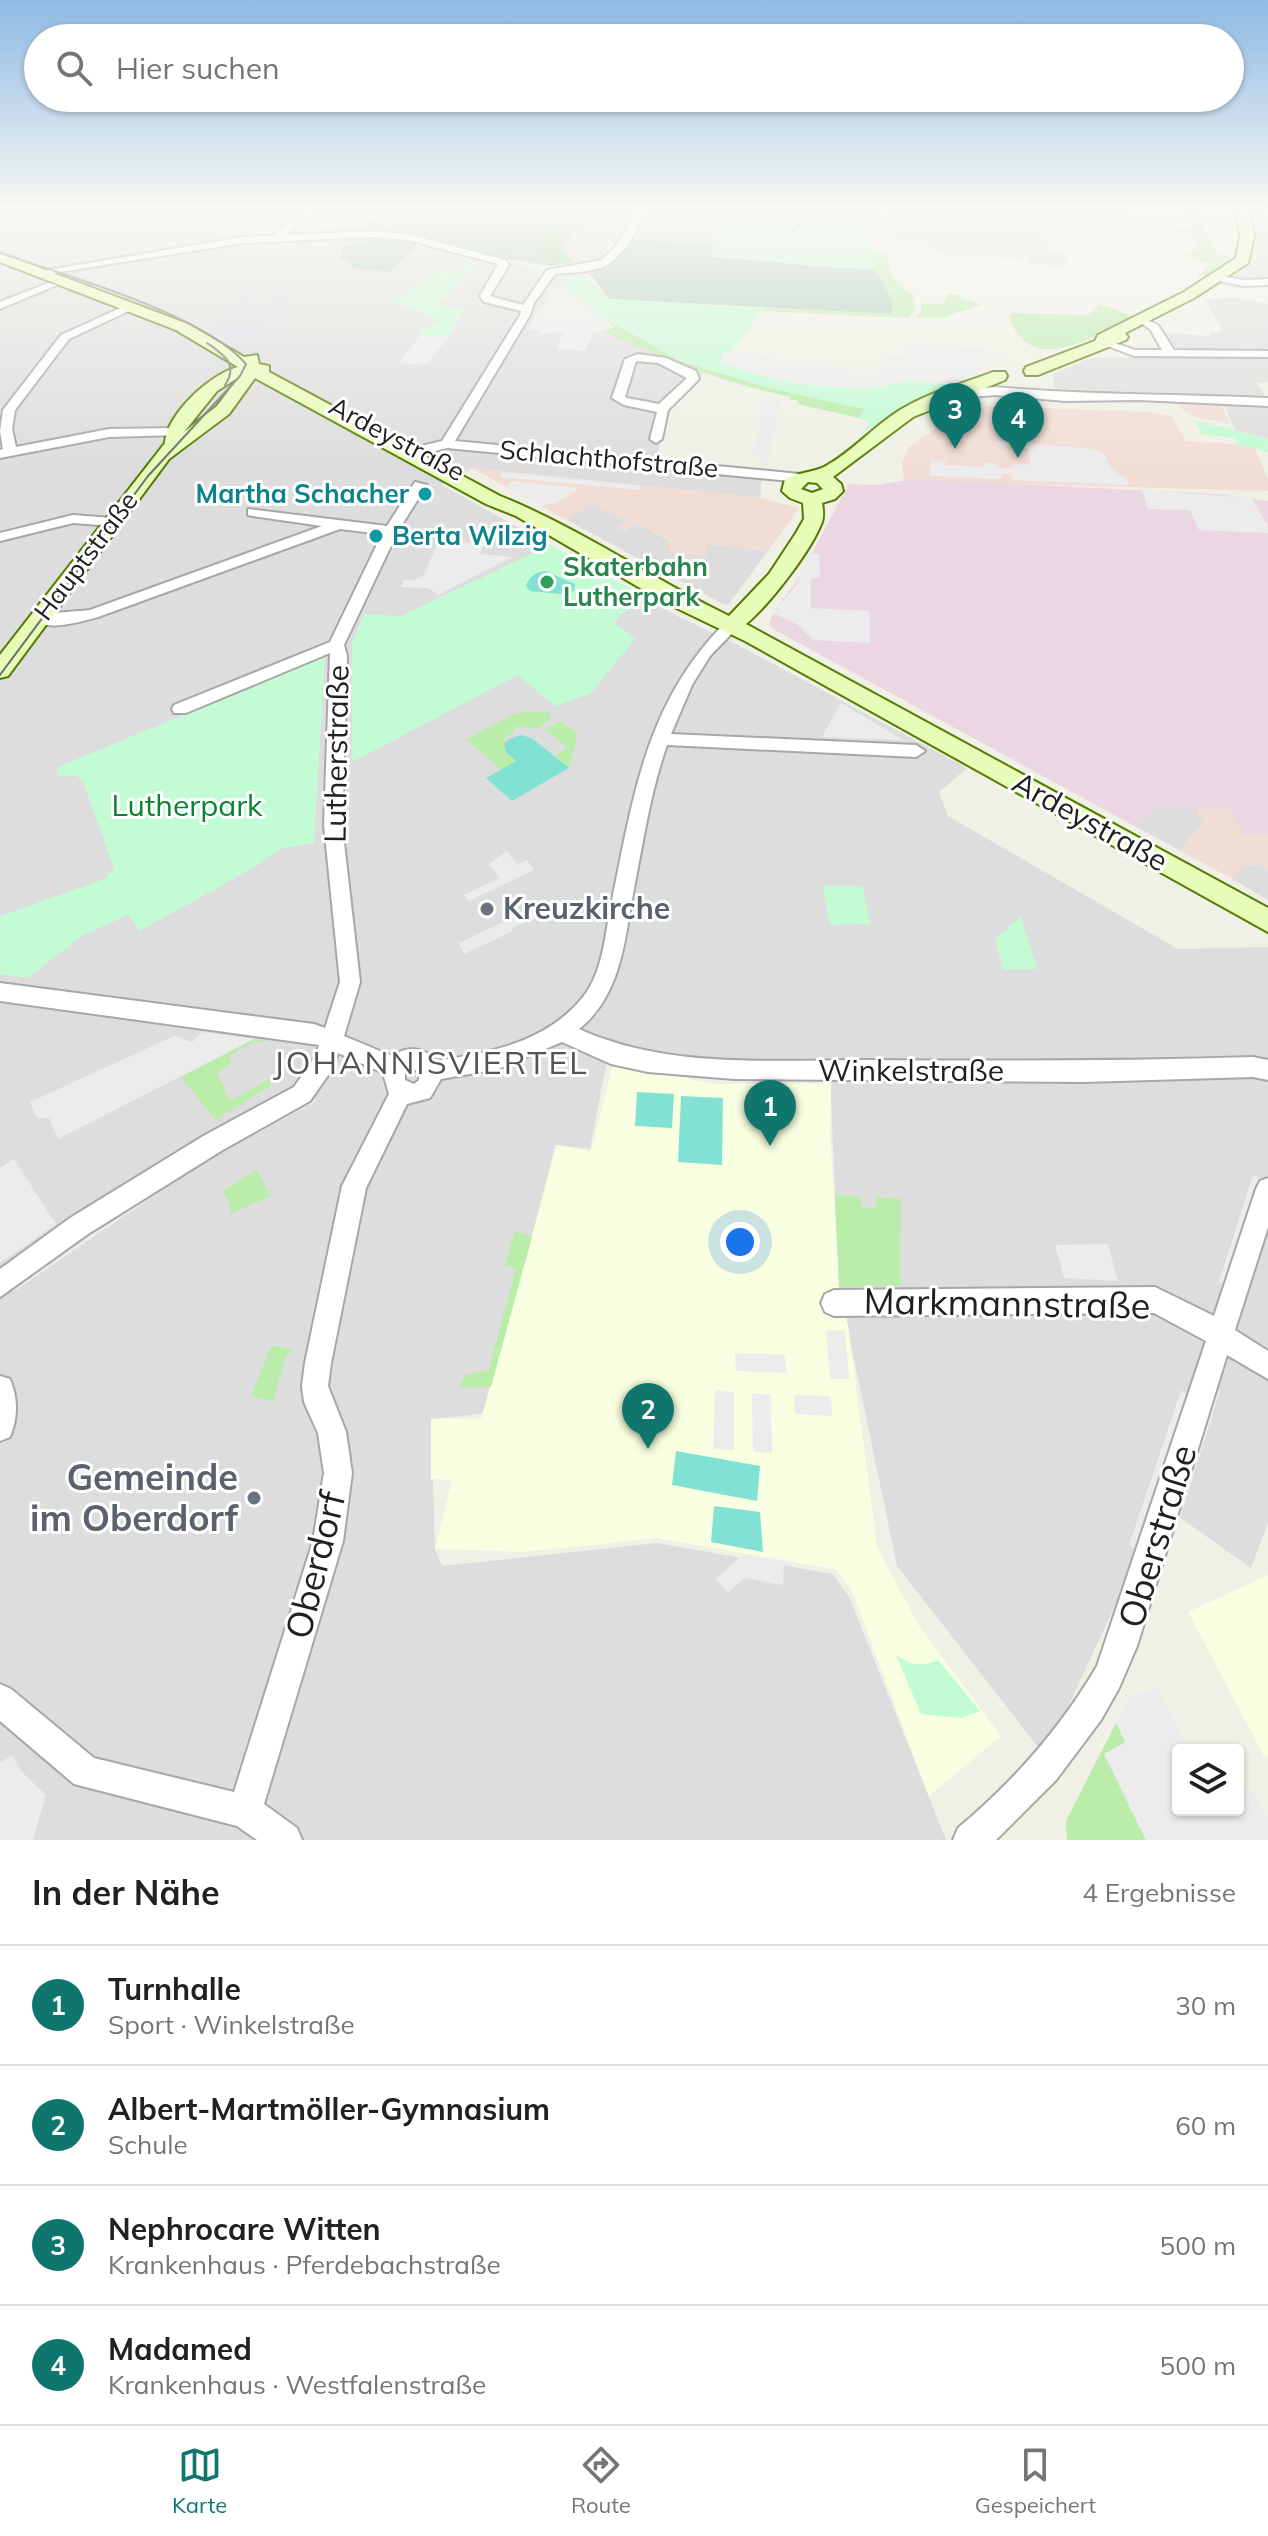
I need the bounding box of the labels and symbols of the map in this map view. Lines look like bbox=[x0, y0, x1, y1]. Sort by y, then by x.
pin: 3 bbox=[929, 383, 981, 449]
street label: Ardeystraße bbox=[324, 389, 471, 488]
pin: 4 bbox=[992, 392, 1044, 458]
street label: Schlachthofstraße bbox=[498, 433, 720, 484]
place label: Martha Schacher bbox=[196, 477, 410, 510]
street label: Hauptstraße bbox=[27, 485, 145, 627]
marker: Martha Schacher bbox=[416, 485, 434, 503]
place label: Berta Wilzig bbox=[392, 519, 548, 552]
marker: Berta Wilzig bbox=[367, 527, 385, 545]
place label: Skaterbahn Lutherpark bbox=[563, 550, 708, 613]
marker: Skaterbahn Lutherpark bbox=[538, 573, 556, 591]
street label: Lutherstraße bbox=[315, 665, 357, 843]
street label: Ardeystraße bbox=[1006, 763, 1175, 879]
park label: Lutherpark bbox=[112, 786, 263, 824]
place label: Kreuzkirche bbox=[503, 889, 670, 927]
marker: Kreuzkirche bbox=[478, 900, 496, 918]
district label: JOHANNISVIERTEL bbox=[273, 1042, 589, 1082]
street label: Winkelstraße bbox=[818, 1051, 1004, 1089]
pin: 1 bbox=[744, 1080, 796, 1146]
your location bbox=[720, 1222, 760, 1262]
street label: Markmannstraße bbox=[863, 1278, 1151, 1327]
pin: 2 bbox=[622, 1383, 674, 1449]
street label: Oberstraße bbox=[1107, 1439, 1206, 1633]
place label: Gemeinde im Oberdorf bbox=[30, 1454, 239, 1540]
street label: Oberdorf bbox=[275, 1486, 355, 1643]
marker: Gemeinde im Oberdorf bbox=[245, 1489, 263, 1507]

